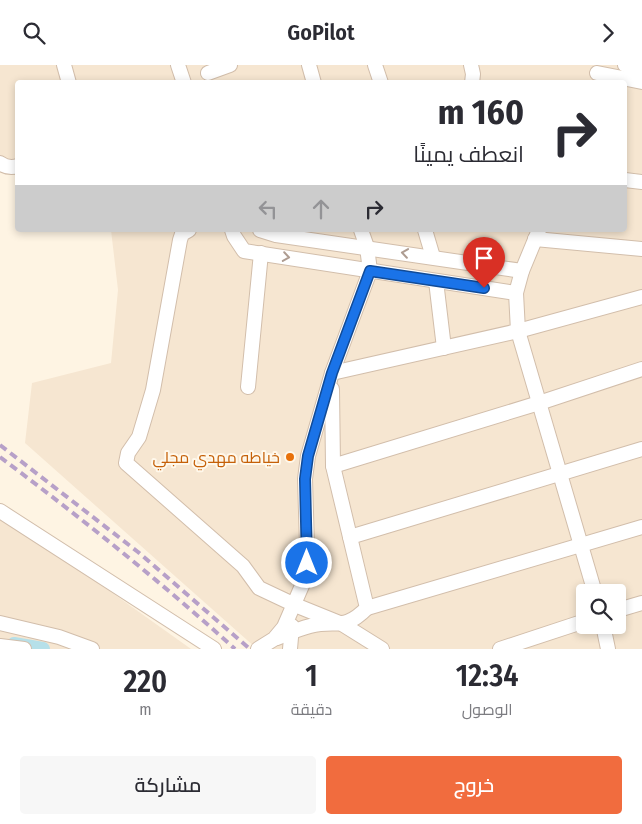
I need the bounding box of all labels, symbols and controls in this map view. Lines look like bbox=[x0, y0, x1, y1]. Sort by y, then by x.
icon: search bbox=[20, 19, 48, 47]
text: GoPilot bbox=[287, 19, 355, 46]
icon: forward bbox=[594, 19, 622, 47]
text: 160 m bbox=[438, 91, 524, 133]
icon: right bbox=[542, 100, 607, 165]
text: انعطف يمينًا bbox=[413, 141, 524, 168]
icon: left bbox=[254, 195, 282, 223]
icon: ahead bbox=[307, 195, 335, 223]
icon: right bbox=[360, 195, 388, 223]
pin bbox=[463, 237, 505, 288]
icon: arrive bbox=[470, 244, 498, 272]
one-way arrow bbox=[400, 248, 409, 258]
one-way arrow bbox=[281, 252, 290, 262]
place label: خياطه مهدي مجلي bbox=[153, 448, 280, 471]
marker: خياطه مهدي مجلي bbox=[284, 451, 296, 463]
position arrow bbox=[280, 536, 332, 588]
map controls bbox=[576, 584, 626, 634]
button: search bbox=[576, 584, 626, 634]
text: 1 bbox=[305, 658, 318, 694]
text: 12:34 bbox=[456, 658, 519, 694]
text: 220 bbox=[124, 664, 167, 700]
text: m bbox=[139, 700, 152, 719]
text: دقيقة bbox=[291, 700, 332, 719]
text: الوصول bbox=[462, 700, 513, 719]
button: مشاركة bbox=[20, 756, 316, 814]
button: خروج bbox=[326, 756, 622, 814]

